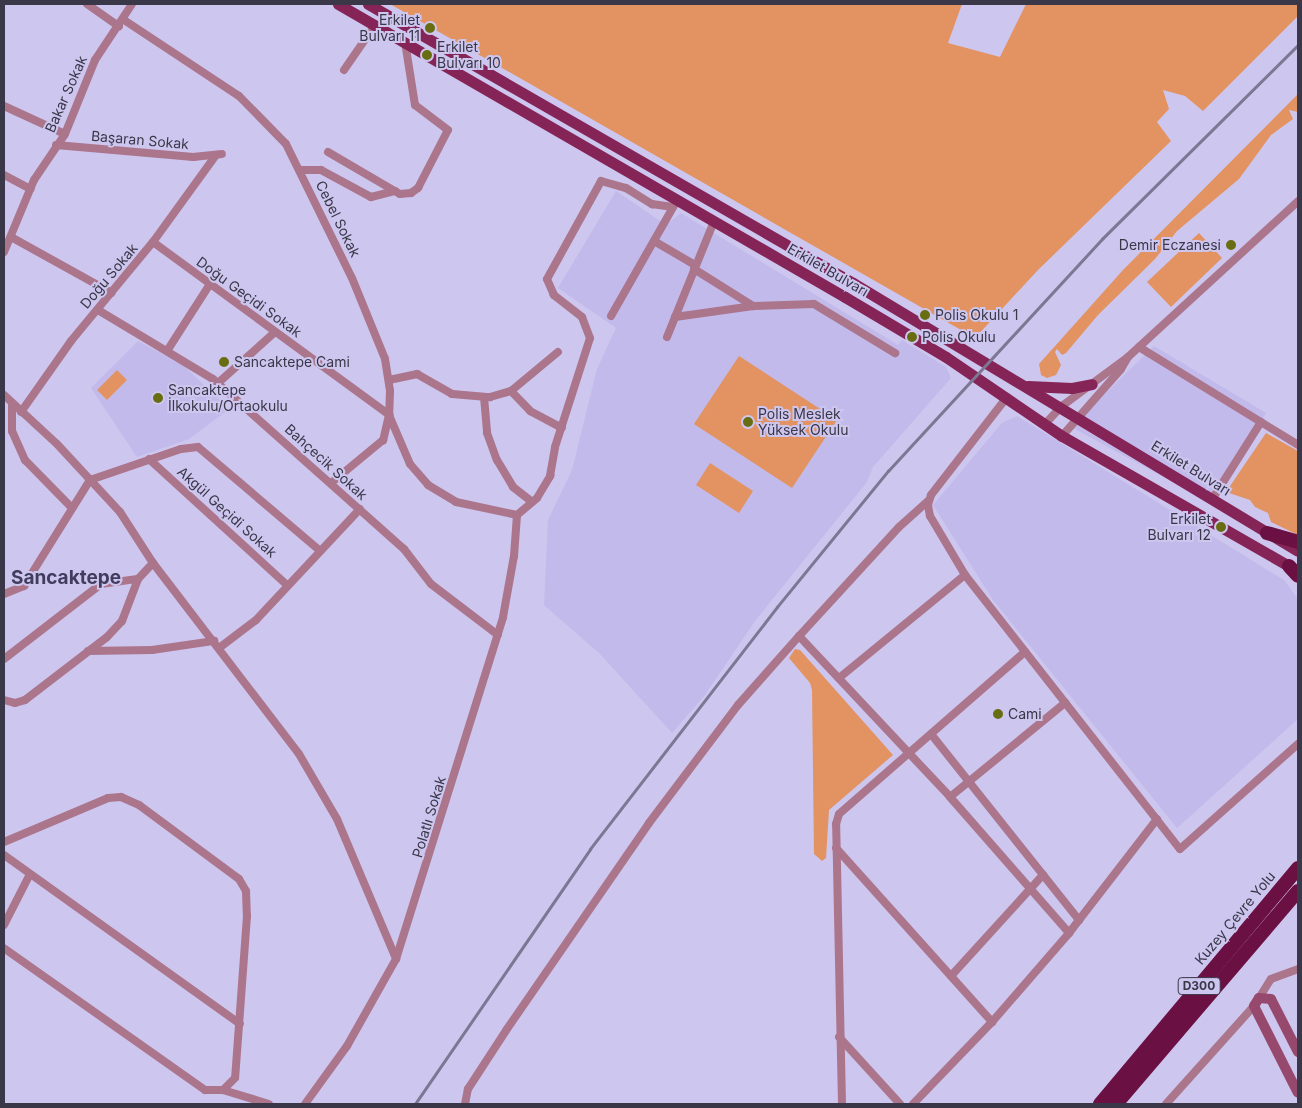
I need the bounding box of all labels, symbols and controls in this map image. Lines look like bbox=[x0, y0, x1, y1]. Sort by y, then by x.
place label: Erkilet Bulvarı 11 bbox=[359, 12, 420, 44]
marker: Erkilet Bulvarı 11 bbox=[424, 22, 436, 34]
place label: Erkilet Bulvarı 10 bbox=[437, 39, 501, 72]
marker: Erkilet Bulvarı 10 bbox=[421, 49, 433, 61]
street label: Bakar Sokak bbox=[42, 53, 90, 135]
street label: Başaran Sokak bbox=[90, 127, 190, 153]
street label: Cebel Sokak bbox=[312, 178, 364, 260]
place label: Demir Eczanesi bbox=[1119, 237, 1221, 253]
marker: Demir Eczanesi bbox=[1225, 239, 1237, 251]
street label: Doğu Sokak bbox=[77, 240, 141, 312]
street label: Erkilet Bulvarı bbox=[785, 240, 871, 300]
street label: Doğu Geçidi Sokak bbox=[193, 253, 305, 341]
place label: Polis Okulu 1 bbox=[935, 307, 1018, 323]
marker: Polis Okulu 1 bbox=[919, 309, 931, 321]
place label: Polis Okulu bbox=[922, 329, 996, 345]
marker: Polis Okulu bbox=[906, 331, 918, 343]
place label: Sancaktepe Cami bbox=[234, 354, 350, 370]
marker: Sancaktepe Cami bbox=[218, 356, 230, 368]
place label: Sancaktepe İlkokulu/Ortaokulu bbox=[168, 382, 288, 414]
marker: Sancaktepe İlkokulu/Ortaokulu bbox=[152, 392, 164, 404]
place label: Polis Meslek Yüksek Okulu bbox=[758, 406, 848, 438]
marker: Polis Meslek Yüksek Okulu bbox=[742, 416, 754, 428]
street label: Bahçecik Sokak bbox=[281, 421, 371, 503]
street label: Erkilet Bulvarı bbox=[1148, 437, 1234, 499]
street label: Akgül Geçidi Sokak bbox=[174, 463, 280, 561]
place label: Erkilet Bulvarı 12 bbox=[1147, 511, 1211, 544]
marker: Erkilet Bulvarı 12 bbox=[1215, 521, 1227, 533]
district label: Sancaktepe bbox=[11, 567, 121, 589]
place label: Cami bbox=[1008, 706, 1042, 722]
marker: Cami bbox=[992, 708, 1004, 720]
street label: Polatlı Sokak bbox=[409, 774, 449, 860]
street label: Kuzey Çevre Yolu bbox=[1191, 868, 1279, 968]
road number: D300 bbox=[1176, 976, 1222, 996]

